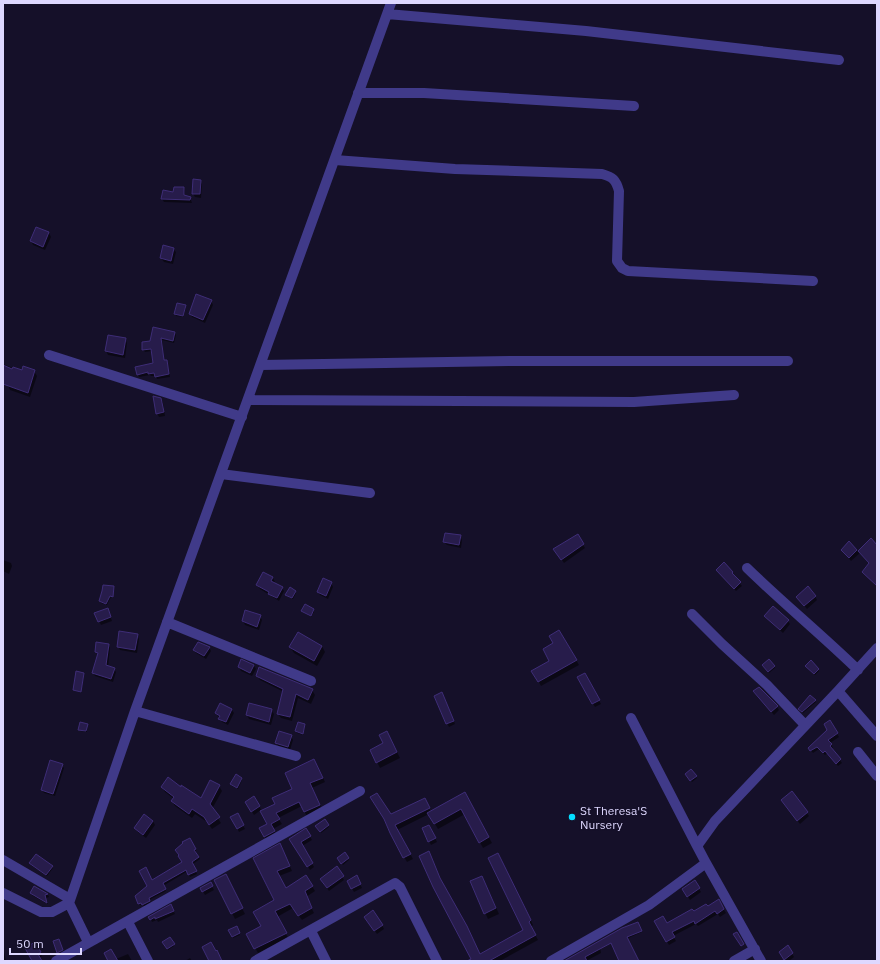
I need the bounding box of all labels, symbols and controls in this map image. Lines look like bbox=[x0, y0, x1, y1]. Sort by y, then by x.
place label: St Theresa'S Nursery bbox=[580, 803, 647, 832]
marker: St Theresa'S Nursery bbox=[567, 812, 577, 822]
scale bar bbox=[10, 930, 81, 956]
text: 50 m bbox=[16, 936, 44, 951]

